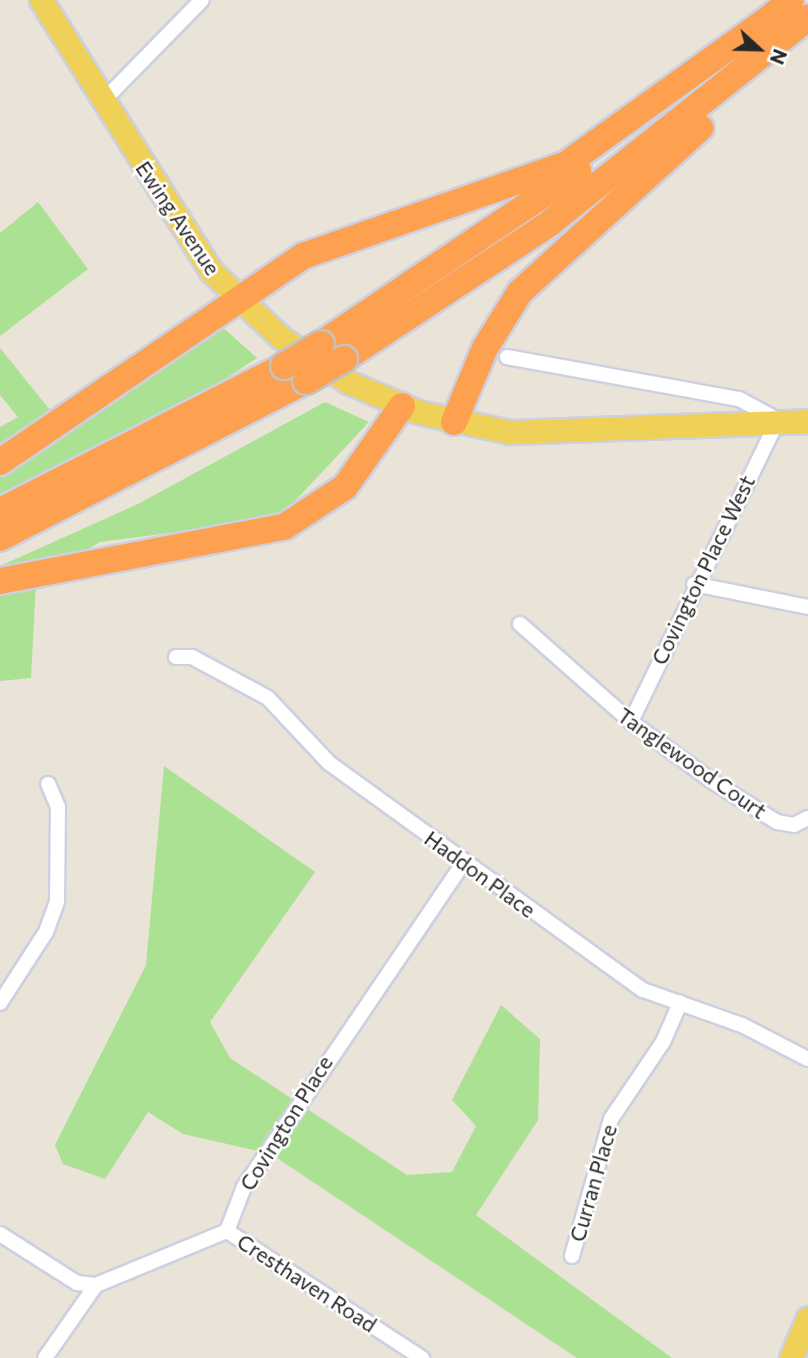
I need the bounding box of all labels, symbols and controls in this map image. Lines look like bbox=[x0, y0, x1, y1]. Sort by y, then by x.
north arrow bbox=[724, 14, 794, 84]
text: N bbox=[766, 46, 792, 68]
street label: Ewing Avenue bbox=[131, 156, 225, 280]
street label: Covington Place West bbox=[646, 471, 760, 669]
street label: Tanglewood Court bbox=[613, 702, 771, 824]
street label: Haddon Place bbox=[420, 825, 540, 923]
street label: Covington Place bbox=[234, 1051, 338, 1195]
street label: Curran Place bbox=[564, 1122, 622, 1244]
street label: Cresthaven Road bbox=[233, 1229, 381, 1337]

